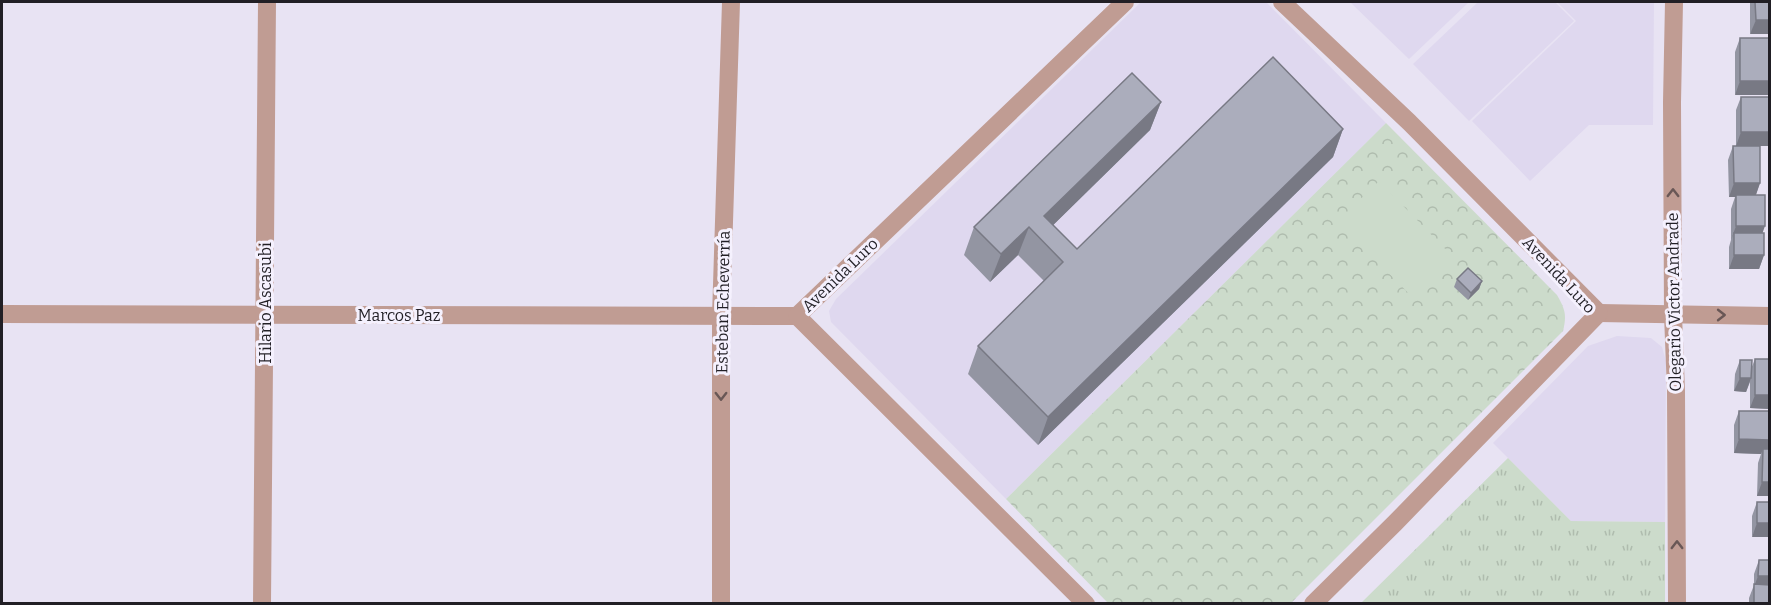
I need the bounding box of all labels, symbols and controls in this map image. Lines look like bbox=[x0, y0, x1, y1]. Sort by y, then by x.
one-way arrow bbox=[1666, 189, 1679, 198]
street label: Olegario Victor Andrade bbox=[1663, 212, 1685, 392]
street label: Esteban Echeverría bbox=[712, 230, 734, 374]
street label: Avenida Luro bbox=[1519, 233, 1599, 317]
street label: Avenida Luro bbox=[798, 234, 882, 316]
street label: Hilario Ascasubi bbox=[256, 242, 275, 364]
street label: Marcos Paz bbox=[358, 306, 441, 325]
one-way arrow bbox=[1717, 309, 1726, 321]
one-way arrow bbox=[715, 391, 727, 400]
one-way arrow bbox=[1671, 541, 1683, 550]

